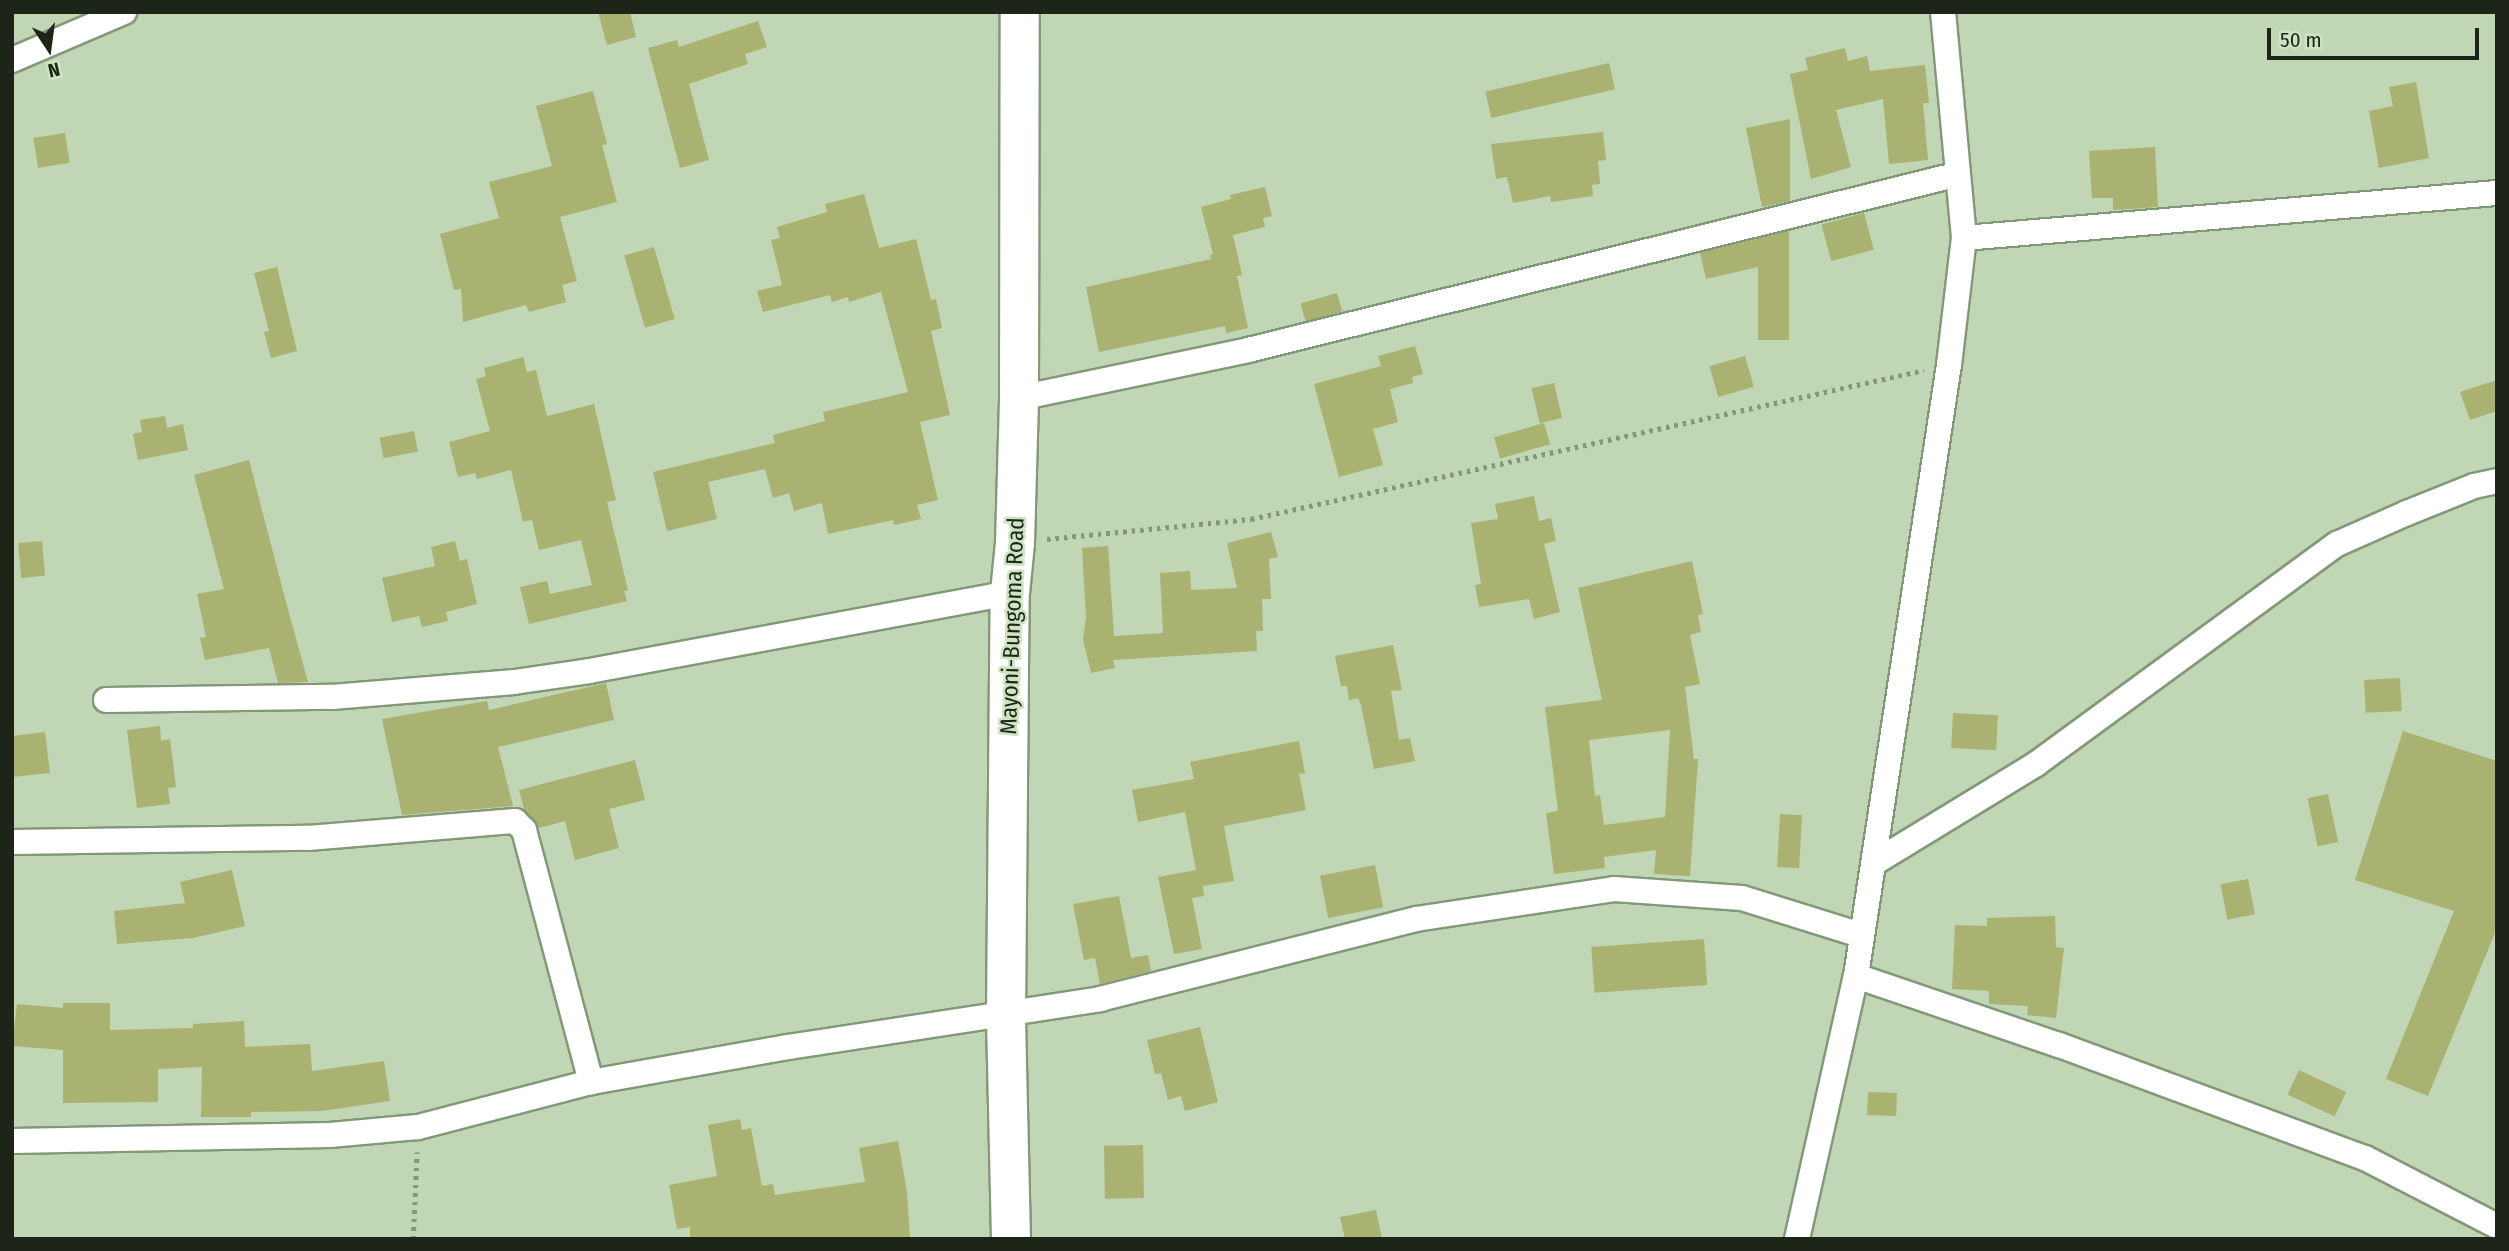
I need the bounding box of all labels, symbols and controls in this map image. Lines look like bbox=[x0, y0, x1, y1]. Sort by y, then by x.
north arrow bbox=[14, 14, 84, 84]
scale bar bbox=[2271, 14, 2483, 58]
text: 50 m bbox=[2280, 27, 2322, 53]
text: N bbox=[46, 57, 62, 82]
street label: Mayoni-Bungoma Road bbox=[994, 517, 1030, 735]

